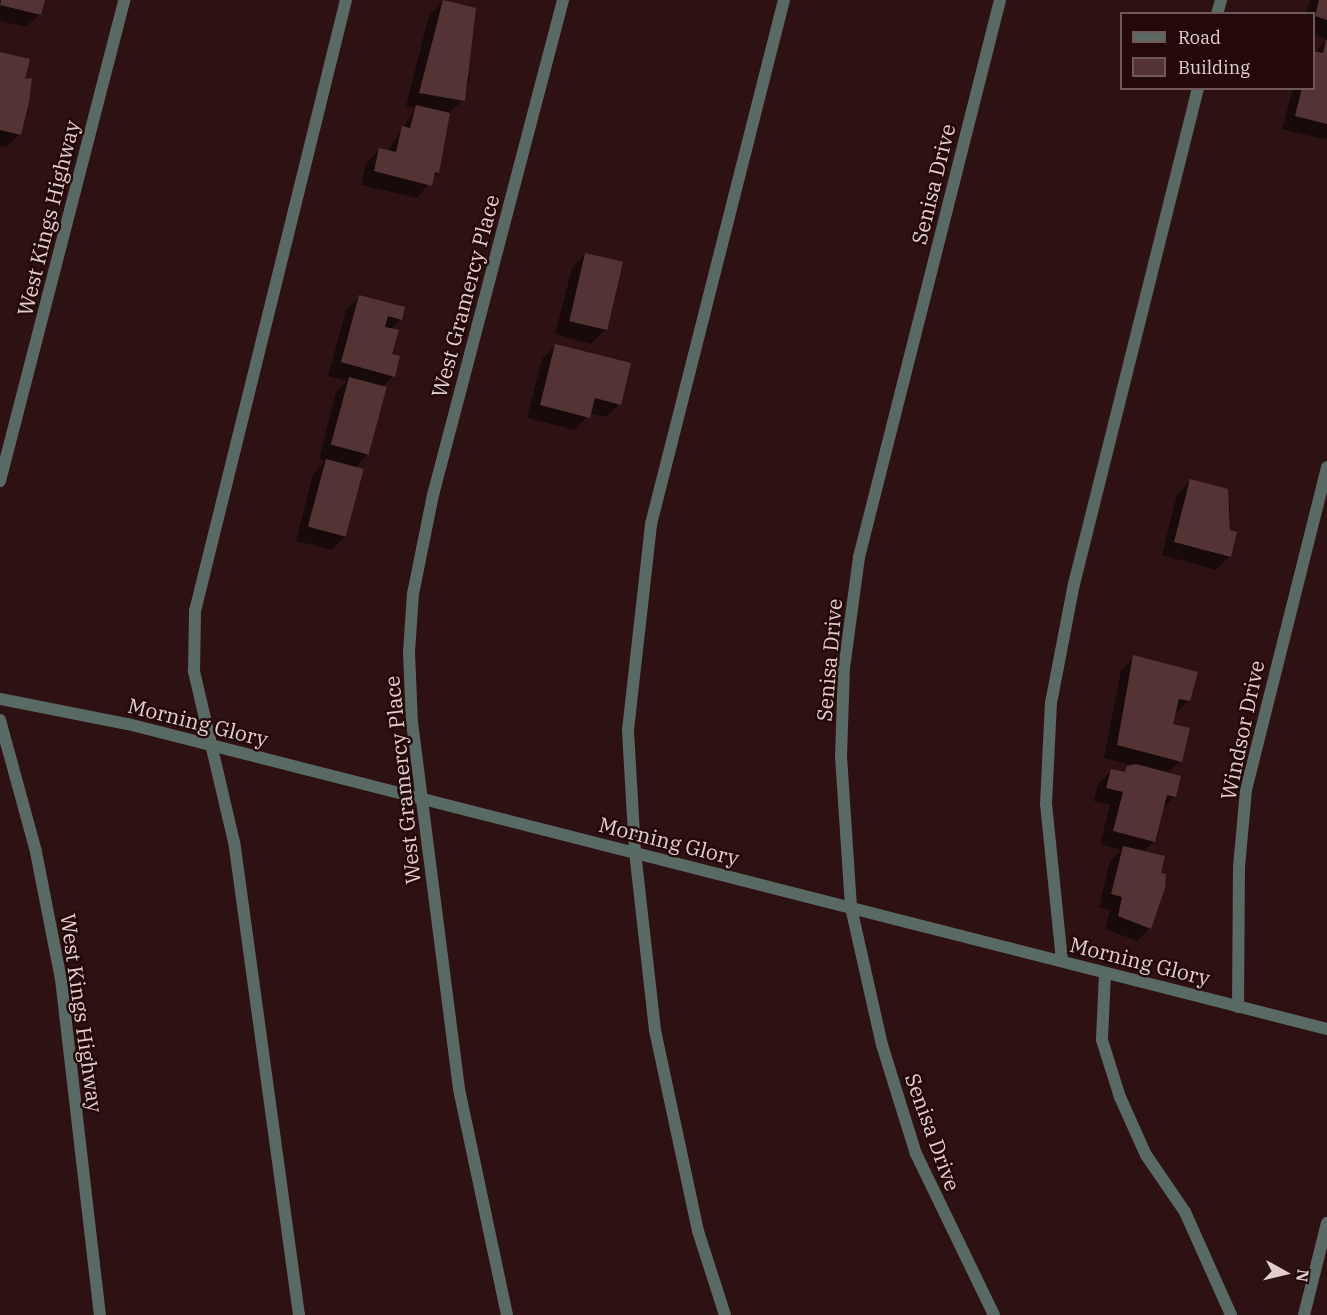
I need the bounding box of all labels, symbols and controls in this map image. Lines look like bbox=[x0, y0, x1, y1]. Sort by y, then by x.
legend bbox=[1120, 12, 1315, 90]
text: Road bbox=[1178, 26, 1221, 49]
text: Building bbox=[1178, 56, 1250, 79]
street label: West Kings Highway bbox=[12, 118, 84, 318]
street label: Senisa Drive bbox=[906, 121, 960, 247]
street label: West Gramercy Place bbox=[426, 192, 504, 400]
street label: Senisa Drive bbox=[811, 598, 847, 722]
street label: Windsor Drive bbox=[1215, 658, 1269, 802]
street label: West Gramercy Place bbox=[379, 675, 425, 885]
street label: Morning Glory bbox=[125, 692, 271, 752]
street label: Morning Glory bbox=[596, 811, 742, 871]
street label: West Kings Highway bbox=[56, 912, 108, 1114]
street label: Morning Glory bbox=[1067, 931, 1213, 991]
street label: Senisa Drive bbox=[900, 1070, 966, 1194]
north arrow bbox=[1255, 1243, 1315, 1303]
text: N bbox=[1292, 1268, 1314, 1283]

